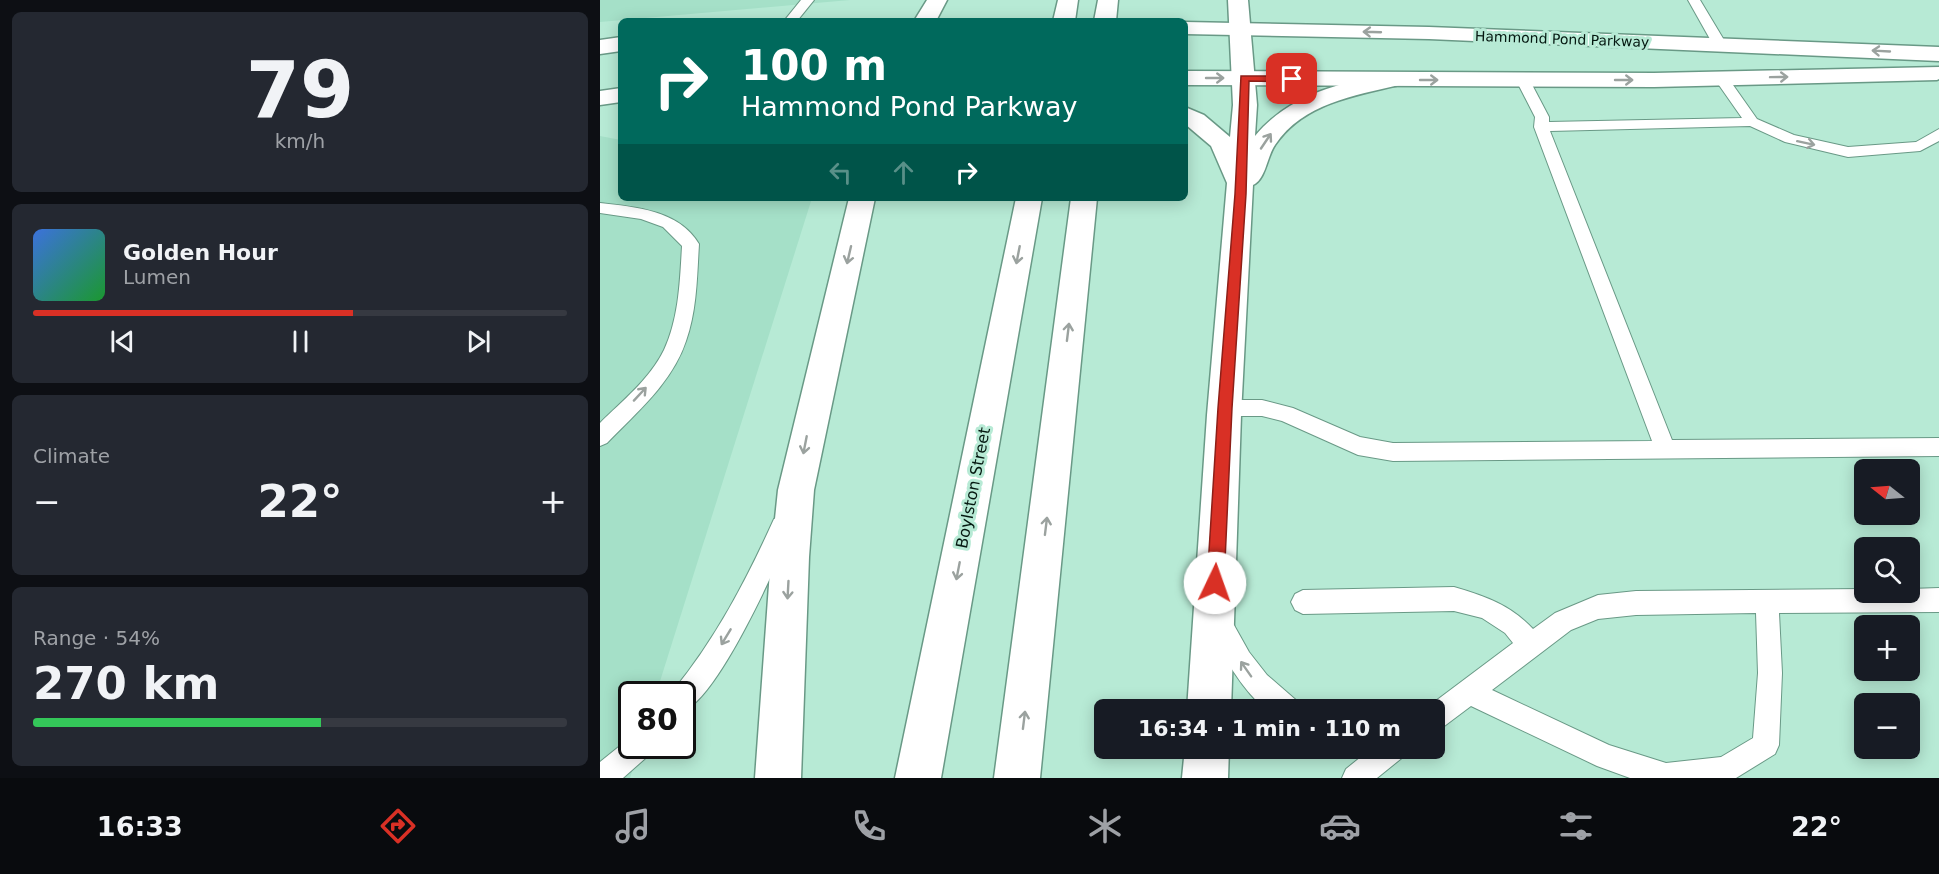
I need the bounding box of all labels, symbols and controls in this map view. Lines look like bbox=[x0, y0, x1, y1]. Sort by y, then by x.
one-way arrow bbox=[1363, 26, 1383, 37]
street label: Hammond Pond Parkway bbox=[1475, 28, 1649, 50]
text: 100 m bbox=[741, 41, 887, 90]
icon: right bbox=[642, 42, 720, 120]
text: 79 bbox=[246, 45, 354, 135]
one-way arrow bbox=[1871, 45, 1891, 56]
pin bbox=[1266, 53, 1317, 104]
icon: arrive bbox=[1275, 62, 1308, 95]
one-way arrow bbox=[1769, 71, 1789, 83]
one-way arrow bbox=[1204, 72, 1224, 84]
one-way arrow bbox=[1418, 74, 1438, 86]
one-way arrow bbox=[1613, 74, 1633, 86]
text: Hammond Pond Parkway bbox=[741, 91, 1077, 122]
text: km/h bbox=[275, 129, 325, 153]
one-way arrow bbox=[1260, 133, 1272, 150]
one-way arrow bbox=[1796, 138, 1815, 149]
icon: left bbox=[824, 156, 857, 189]
icon: ahead bbox=[887, 156, 920, 189]
icon: right bbox=[950, 156, 983, 189]
text: Golden Hour bbox=[123, 240, 278, 265]
one-way arrow bbox=[842, 245, 854, 264]
one-way arrow bbox=[1012, 245, 1023, 265]
text: Lumen bbox=[123, 265, 191, 289]
one-way arrow bbox=[1063, 323, 1074, 343]
icon: previous bbox=[106, 325, 139, 358]
icon: pause bbox=[284, 325, 317, 358]
icon: next bbox=[462, 325, 495, 358]
one-way arrow bbox=[633, 387, 647, 402]
street label: Boylston Street bbox=[952, 426, 994, 550]
one-way arrow bbox=[799, 435, 810, 454]
text: Climate bbox=[33, 444, 110, 468]
north arrow bbox=[1854, 459, 1920, 525]
map controls bbox=[1854, 459, 1920, 759]
text: 22° bbox=[257, 475, 343, 528]
text: − bbox=[33, 482, 61, 521]
text: + bbox=[539, 482, 567, 521]
one-way arrow bbox=[1041, 517, 1052, 537]
button: search bbox=[1854, 537, 1920, 603]
position arrow bbox=[1183, 551, 1247, 615]
one-way arrow bbox=[952, 560, 963, 580]
one-way arrow bbox=[782, 580, 793, 600]
button: + bbox=[1854, 615, 1920, 681]
text: Range · 54% bbox=[33, 626, 160, 650]
one-way arrow bbox=[720, 628, 732, 645]
text: 270 km bbox=[33, 657, 219, 710]
one-way arrow bbox=[1240, 661, 1252, 678]
speed limit sign: 80 bbox=[618, 681, 696, 759]
button: − bbox=[1854, 693, 1920, 759]
one-way arrow bbox=[1018, 710, 1029, 730]
text: 16:34 · 1 min · 110 m bbox=[1138, 716, 1401, 741]
icon: directions bbox=[377, 805, 419, 847]
icon: music bbox=[612, 805, 654, 847]
icon: phone bbox=[848, 805, 890, 847]
icon: climate bbox=[1084, 805, 1126, 847]
icon: car bbox=[1319, 805, 1361, 847]
icon: filters bbox=[1555, 805, 1597, 847]
text: 16:33 bbox=[97, 811, 183, 842]
text: 22° bbox=[1791, 811, 1842, 842]

